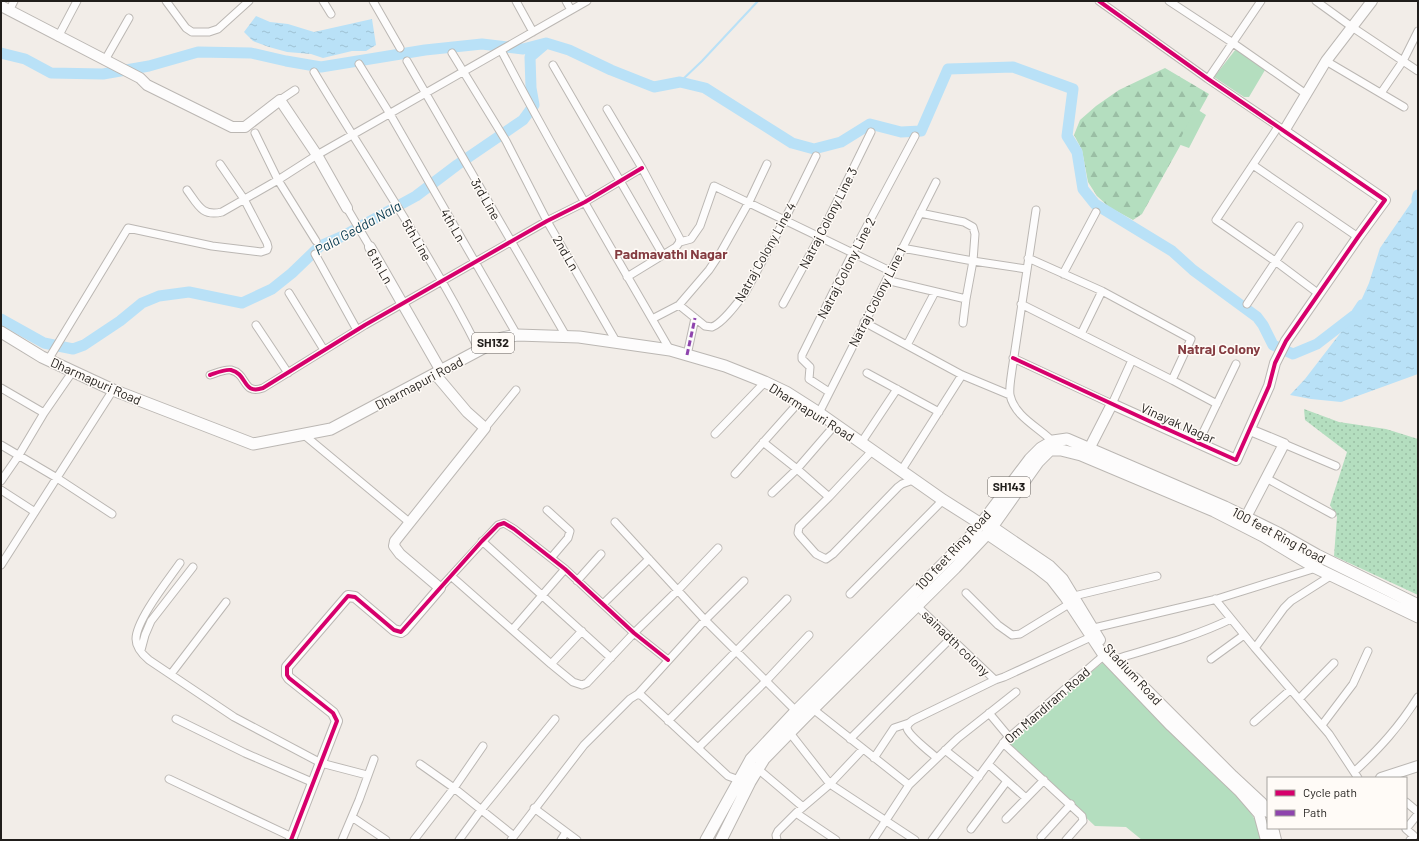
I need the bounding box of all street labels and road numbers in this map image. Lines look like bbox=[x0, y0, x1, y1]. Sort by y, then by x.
street label: Natraj Colony Line 3 bbox=[796, 165, 860, 271]
street label: 3rd Line bbox=[468, 175, 504, 223]
street label: Natraj Colony Line 4 bbox=[731, 199, 799, 305]
street label: 4th Ln bbox=[437, 205, 469, 245]
street label: Natraj Colony Line 2 bbox=[813, 215, 879, 321]
street label: 5th Line bbox=[399, 216, 435, 264]
street label: 2nd Ln bbox=[550, 233, 582, 273]
street label: Natraj Colony Line 1 bbox=[845, 245, 909, 349]
street label: 6 th Ln bbox=[364, 246, 396, 286]
road number: SH132 bbox=[472, 333, 514, 353]
street label: Dharmapuri Road bbox=[372, 353, 466, 413]
street label: Dharmapuri Road bbox=[48, 354, 144, 408]
street label: Dharmapuri Road bbox=[766, 379, 858, 445]
street label: Vinayak Nagar bbox=[1138, 399, 1218, 447]
road number: SH143 bbox=[988, 477, 1030, 497]
street label: 100 feet Ring Road bbox=[1230, 504, 1328, 566]
street label: 100 feet Ring Road bbox=[912, 507, 994, 593]
street label: sainadth colony bbox=[919, 607, 993, 679]
street label: Stadium Road bbox=[1100, 640, 1166, 708]
street label: Om Mandiram Road bbox=[1001, 663, 1093, 747]

